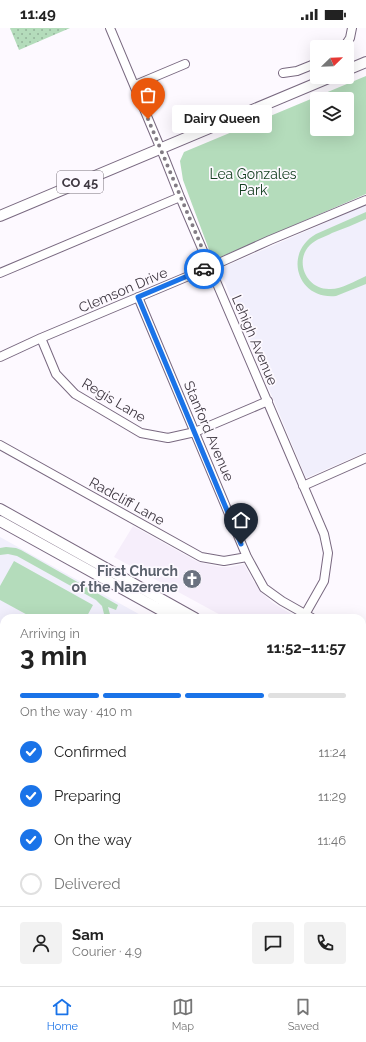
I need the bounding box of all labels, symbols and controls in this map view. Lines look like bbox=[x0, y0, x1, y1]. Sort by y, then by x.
text: 11:49 bbox=[20, 5, 56, 23]
north arrow bbox=[310, 40, 354, 84]
map controls bbox=[310, 40, 354, 136]
pin bbox=[131, 78, 165, 119]
icon: bag bbox=[137, 84, 159, 106]
button: layers bbox=[310, 92, 354, 136]
callout: Dairy Queen bbox=[172, 105, 272, 133]
text: Dairy Queen bbox=[184, 111, 260, 126]
park label: Lea Gonzales Park bbox=[209, 166, 297, 198]
road number: CO 45 bbox=[57, 171, 103, 193]
courier bbox=[184, 249, 224, 289]
icon: car bbox=[193, 258, 215, 280]
street label: Clemson Drive bbox=[76, 264, 170, 316]
street label: Lehigh Avenue bbox=[229, 292, 281, 388]
street label: Regis Lane bbox=[79, 375, 149, 425]
street label: Stanford Avenue bbox=[181, 379, 237, 483]
street label: Radcliff Lane bbox=[87, 474, 167, 528]
pin bbox=[224, 503, 258, 544]
icon: home bbox=[230, 509, 252, 531]
place label: First Church of the Nazerene bbox=[71, 563, 179, 595]
church icon: First Church of the Nazerene bbox=[181, 568, 203, 590]
text: Arriving in bbox=[20, 626, 80, 641]
text: 11:52–11:57 bbox=[266, 639, 346, 657]
text: 3 min bbox=[20, 641, 87, 671]
text: On the way · 410 m bbox=[20, 704, 132, 719]
icon: check bbox=[20, 741, 42, 763]
text: Confirmed bbox=[54, 743, 127, 761]
text: 11:24 bbox=[319, 745, 346, 760]
icon: check bbox=[20, 785, 42, 807]
text: Preparing bbox=[54, 787, 121, 805]
text: 11:29 bbox=[318, 789, 346, 804]
icon: check bbox=[20, 829, 42, 851]
text: On the way bbox=[54, 831, 132, 849]
text: 11:46 bbox=[317, 833, 346, 848]
text: Delivered bbox=[54, 875, 121, 893]
button: person bbox=[20, 922, 62, 964]
button: chat bbox=[252, 922, 294, 964]
button: phone bbox=[304, 922, 346, 964]
text: Sam bbox=[72, 926, 104, 944]
text: Courier · 4.9 bbox=[72, 944, 142, 959]
tab: Home bbox=[47, 996, 78, 1033]
tab: Map bbox=[172, 996, 194, 1033]
tab: Saved bbox=[288, 996, 319, 1033]

